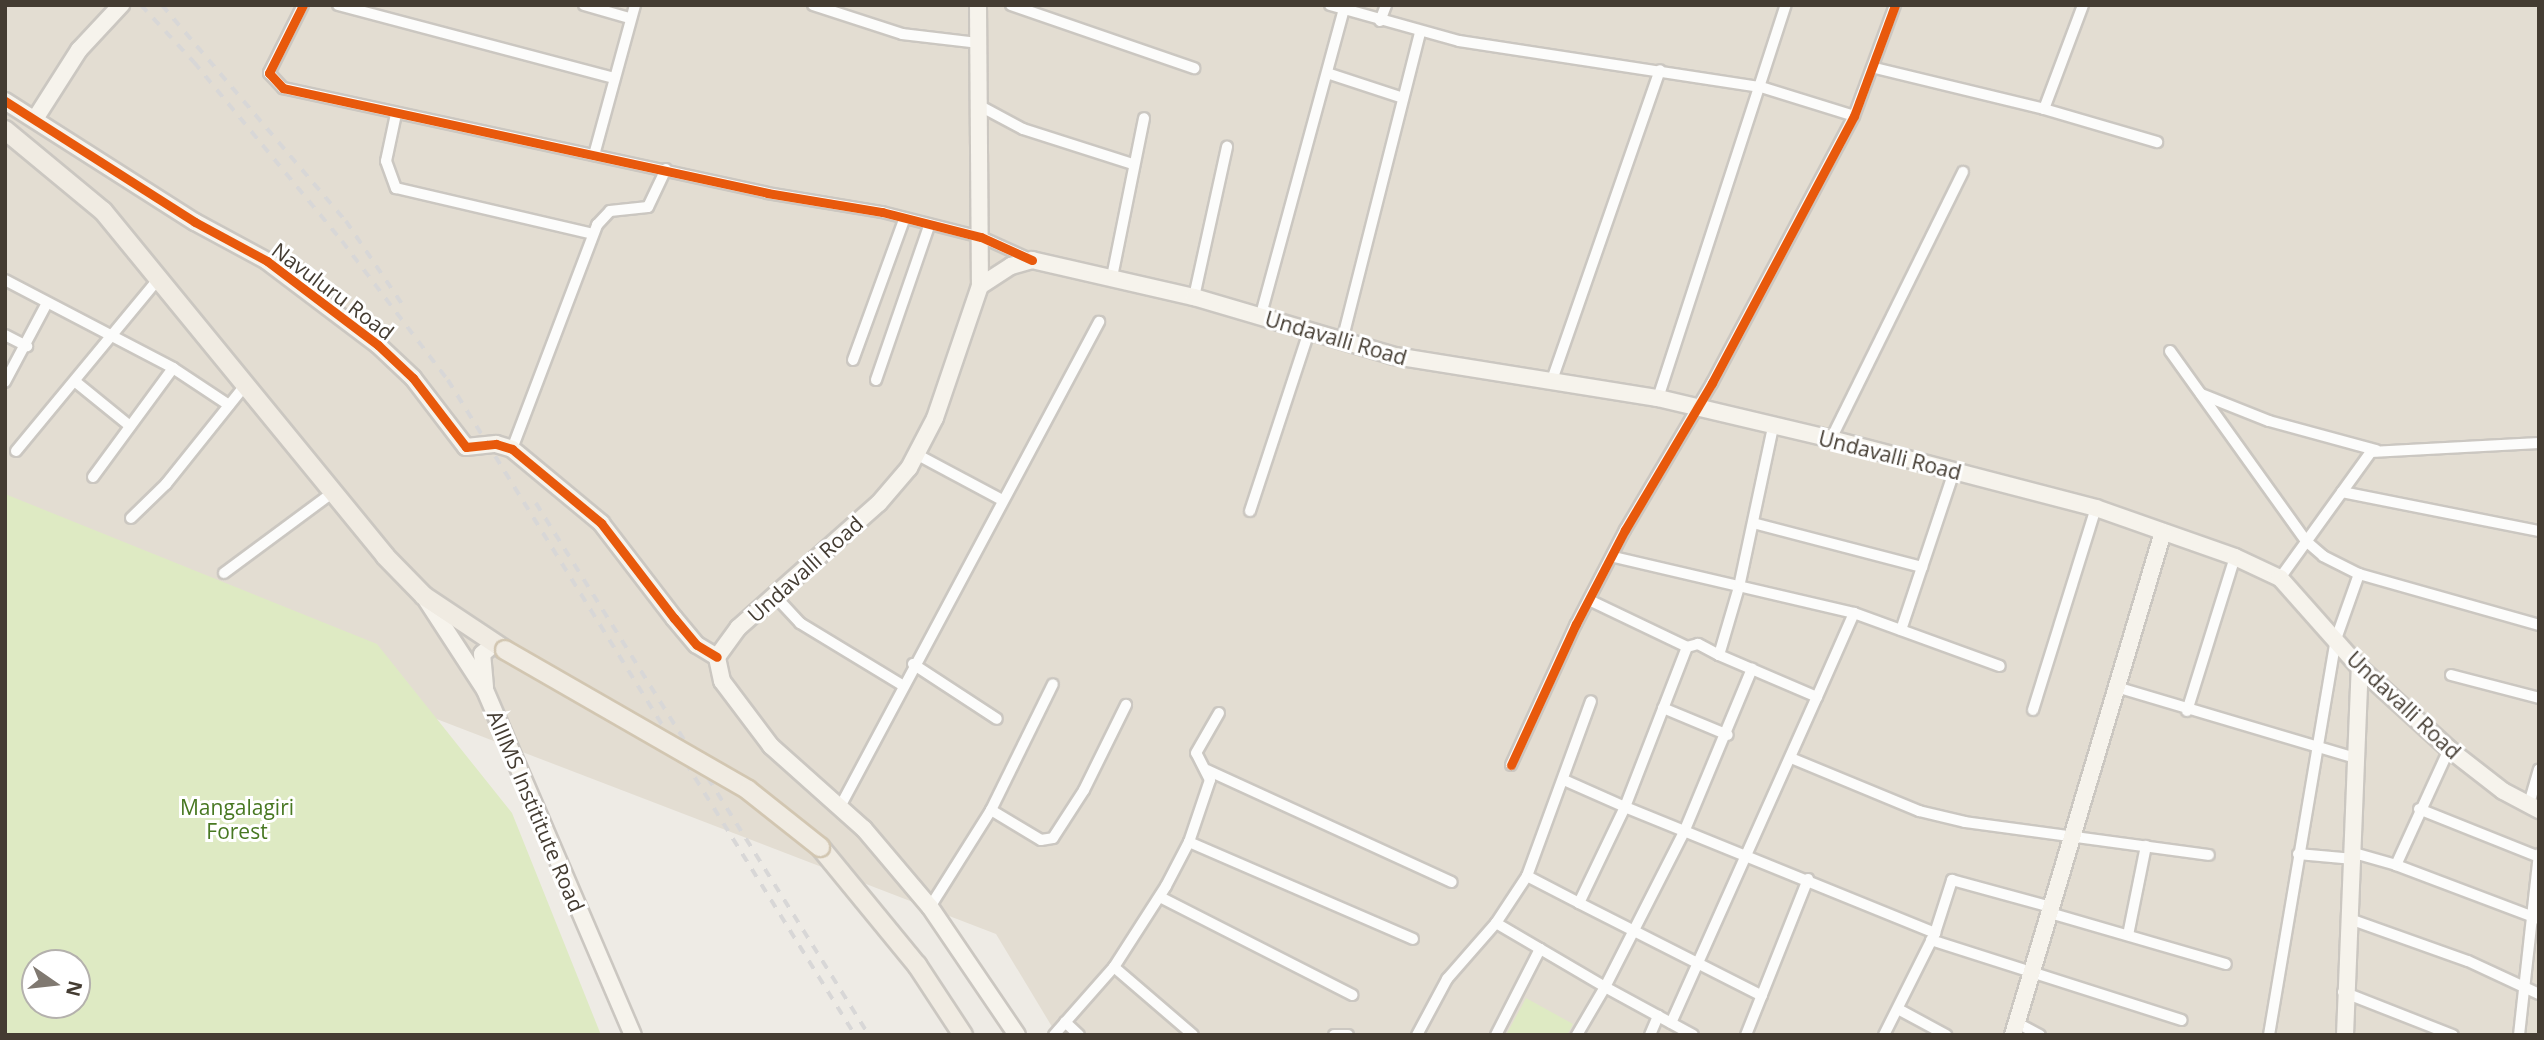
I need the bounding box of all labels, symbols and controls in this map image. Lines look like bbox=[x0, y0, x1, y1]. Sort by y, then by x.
street label: Navuluru Road bbox=[267, 237, 399, 345]
street label: Undavalli Road bbox=[1262, 306, 1410, 370]
street label: Undavalli Road bbox=[1816, 425, 1964, 485]
street label: Undavalli Road bbox=[742, 511, 868, 627]
street label: Undavalli Road bbox=[2342, 646, 2466, 764]
street label: AIIIMS Instititute Road bbox=[482, 707, 590, 915]
park label: Mangalagiri Forest bbox=[180, 794, 294, 844]
north arrow bbox=[21, 949, 91, 1019]
text: N bbox=[60, 978, 89, 999]

